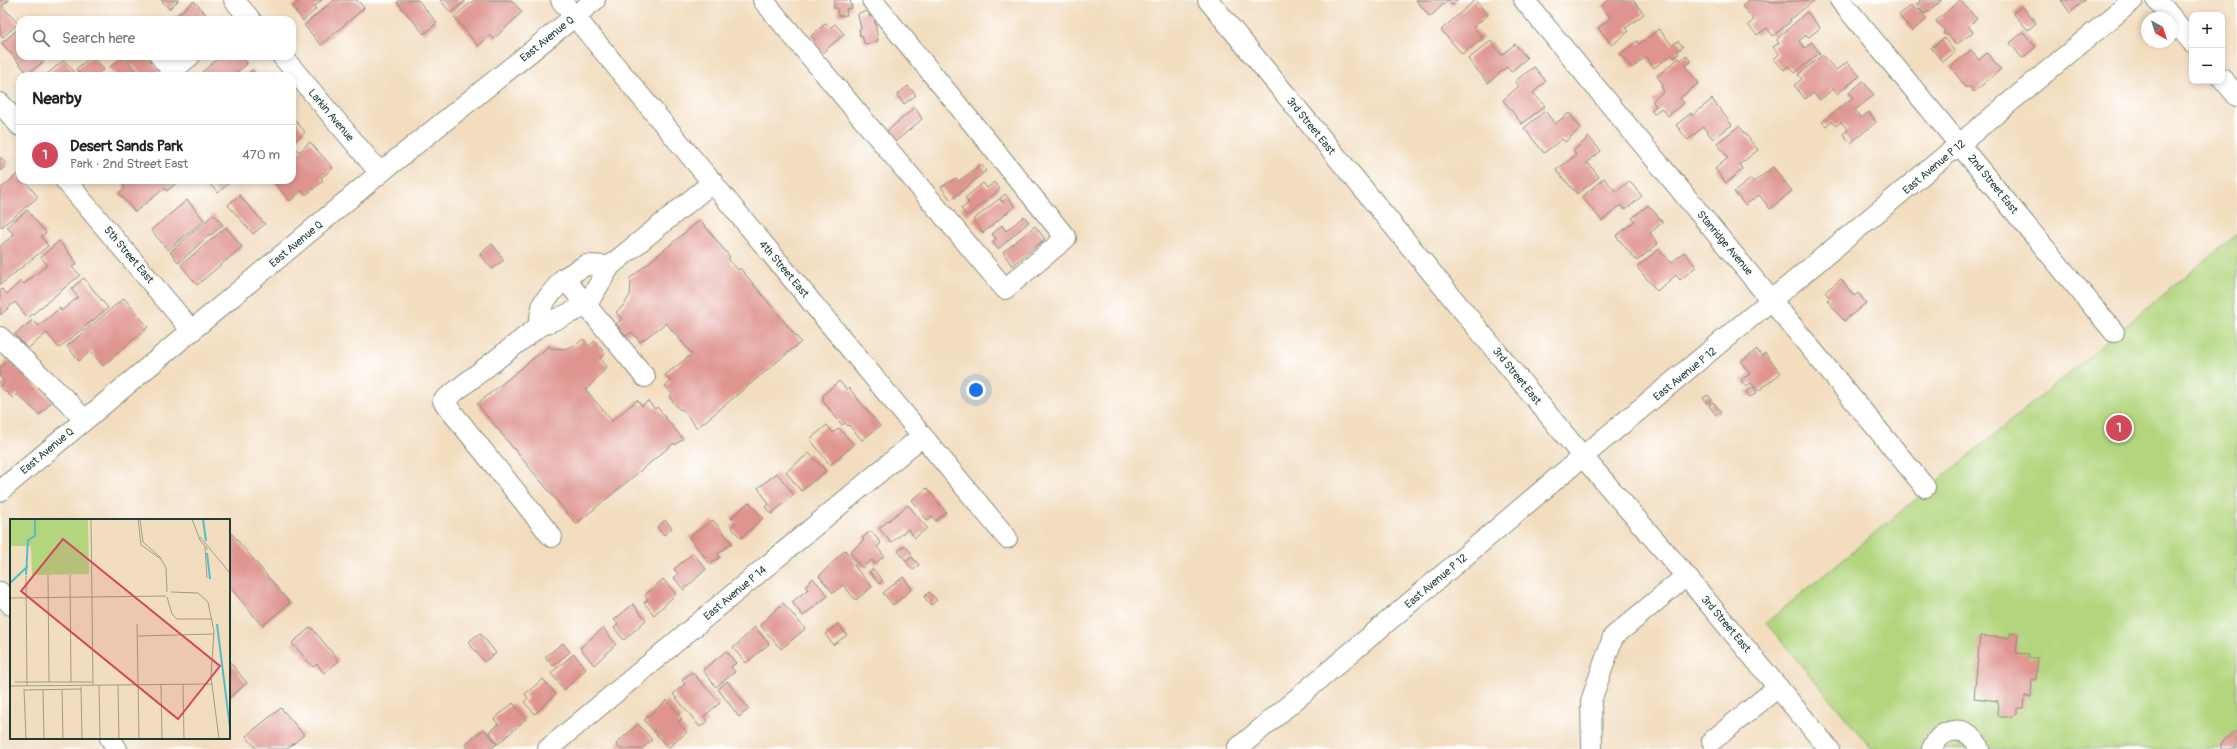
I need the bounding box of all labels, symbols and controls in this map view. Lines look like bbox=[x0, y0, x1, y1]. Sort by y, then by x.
north arrow bbox=[2141, 12, 2177, 48]
map controls bbox=[2189, 12, 2225, 84]
button: + bbox=[2189, 12, 2225, 48]
street label: East Avenue Q bbox=[517, 13, 577, 65]
search box bbox=[16, 16, 296, 60]
icon: search bbox=[30, 27, 52, 49]
text: Search here bbox=[62, 29, 135, 48]
button: − bbox=[2189, 48, 2225, 84]
street label: Larkin Avenue bbox=[305, 86, 357, 144]
text: Nearby bbox=[32, 88, 81, 109]
street label: 3rd Street East bbox=[1284, 95, 1338, 158]
text: Desert Sands Park bbox=[70, 137, 183, 156]
street label: East Avenue P 12 bbox=[1900, 137, 1968, 197]
text: 1 bbox=[42, 147, 48, 163]
text: 470 m bbox=[242, 147, 280, 163]
street label: 2nd Street East bbox=[1965, 152, 2021, 217]
text: Park · 2nd Street East bbox=[70, 156, 188, 172]
street label: Stanridge Avenue bbox=[1694, 208, 1756, 278]
street label: East Avenue Q bbox=[267, 218, 325, 270]
street label: 5th Street East bbox=[101, 224, 157, 287]
street label: 4th Street East bbox=[756, 238, 812, 301]
street label: 3rd Street East bbox=[1490, 345, 1544, 408]
street label: East Avenue P 12 bbox=[1651, 345, 1719, 403]
your location bbox=[966, 380, 986, 400]
pin: 1 bbox=[2106, 413, 2132, 443]
street label: East Avenue Q bbox=[18, 425, 76, 477]
inset map bbox=[10, 519, 230, 739]
street label: East Avenue P 12 bbox=[1402, 551, 1470, 611]
street label: East Avenue P 14 bbox=[701, 563, 769, 623]
street label: 3rd Street East bbox=[1699, 593, 1754, 655]

